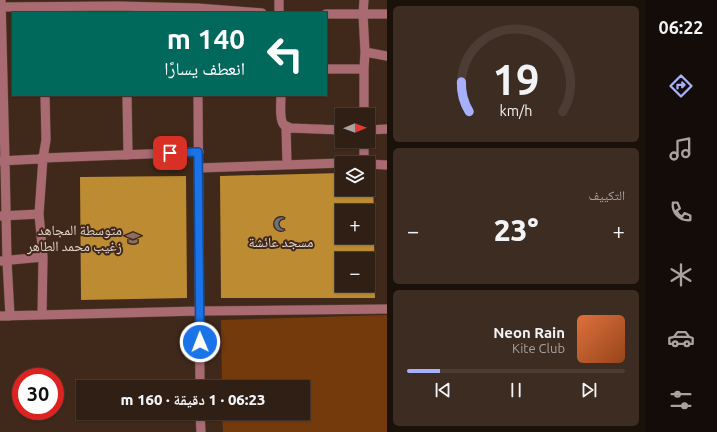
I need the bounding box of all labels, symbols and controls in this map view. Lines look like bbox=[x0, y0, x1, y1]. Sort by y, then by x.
text: 06:22 bbox=[658, 17, 704, 37]
text: 140 m bbox=[167, 23, 245, 54]
icon: left bbox=[259, 28, 311, 80]
text: 19 bbox=[493, 56, 539, 103]
text: انعطف يسارًا bbox=[164, 58, 245, 78]
icon: directions bbox=[667, 72, 695, 100]
text: km/h bbox=[500, 103, 532, 119]
north arrow bbox=[335, 108, 375, 148]
map controls bbox=[335, 108, 375, 292]
icon: music bbox=[667, 135, 695, 163]
pin bbox=[153, 136, 187, 170]
icon: arrive bbox=[159, 142, 181, 164]
button: layers bbox=[335, 156, 375, 196]
text: التكييف bbox=[589, 188, 625, 202]
icon: phone bbox=[667, 198, 695, 226]
button: + bbox=[335, 204, 375, 244]
text: 23° bbox=[494, 213, 538, 247]
mosque icon: مسجد عائشة bbox=[273, 216, 289, 232]
text: − bbox=[407, 218, 419, 243]
text: + bbox=[613, 218, 625, 243]
place label: متوسطة المجاهد زغيب محمد الطاهر bbox=[26, 222, 122, 255]
school or university icon: متوسطة المجاهد زغيب محمد الطاهر bbox=[125, 230, 141, 246]
place label: مسجد عائشة bbox=[249, 234, 313, 250]
button: − bbox=[335, 252, 375, 292]
icon: climate bbox=[667, 261, 695, 289]
position arrow bbox=[179, 321, 221, 363]
text: Neon Rain bbox=[493, 324, 565, 341]
icon: car bbox=[667, 324, 695, 352]
text: Kite Club bbox=[512, 341, 565, 355]
speed limit sign: 30 bbox=[12, 368, 64, 420]
icon: previous bbox=[432, 379, 454, 401]
icon: pause bbox=[505, 379, 527, 401]
icon: next bbox=[578, 379, 600, 401]
icon: filters bbox=[667, 386, 695, 414]
text: 06:23 · 1 دقيقة · 160 m bbox=[121, 391, 265, 408]

